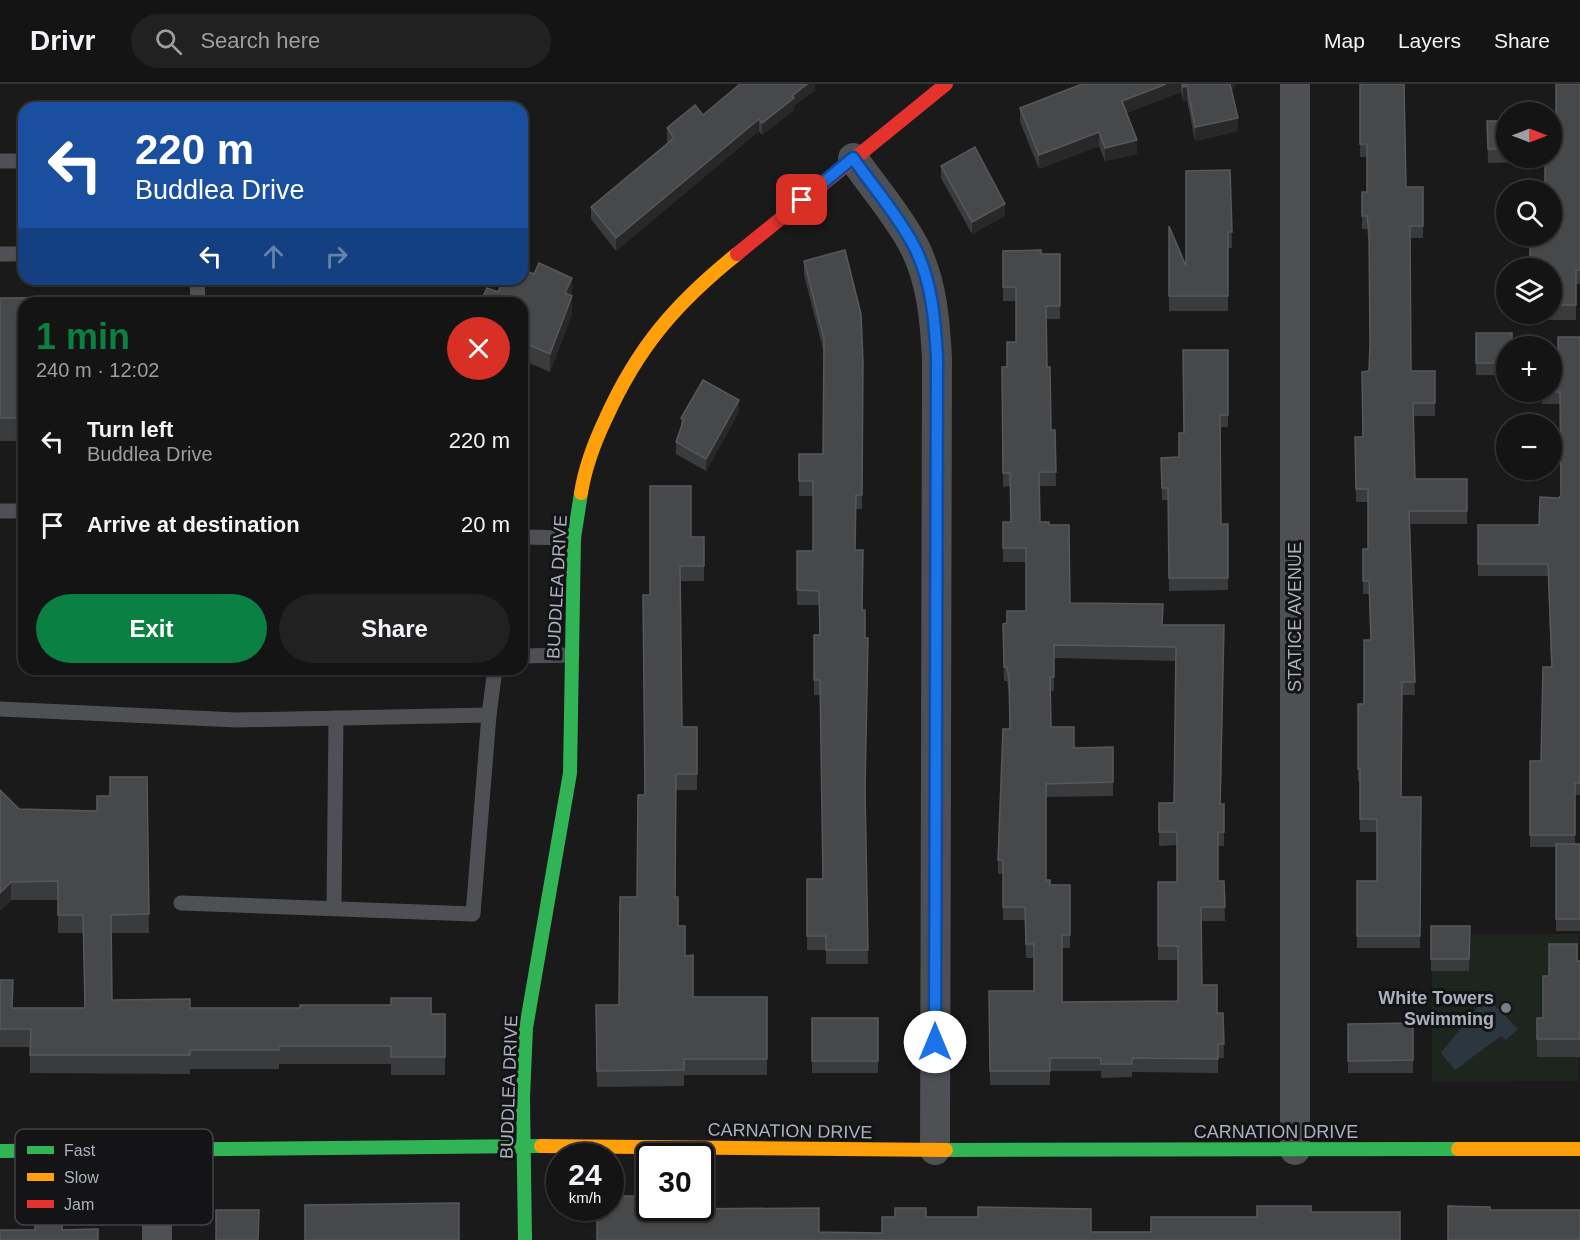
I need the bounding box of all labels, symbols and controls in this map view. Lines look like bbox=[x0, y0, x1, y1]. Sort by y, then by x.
search box bbox=[131, 14, 551, 68]
text: Drivr bbox=[30, 25, 95, 56]
icon: search bbox=[152, 25, 185, 58]
text: Search here bbox=[200, 28, 320, 53]
text: Map bbox=[1324, 29, 1365, 52]
text: Layers bbox=[1398, 29, 1461, 52]
text: Share bbox=[1494, 29, 1550, 52]
north arrow bbox=[1496, 102, 1562, 168]
map controls bbox=[1496, 102, 1562, 480]
icon: left bbox=[36, 126, 114, 204]
text: 220 m bbox=[135, 126, 254, 173]
pin bbox=[776, 174, 827, 225]
text: Buddlea Drive bbox=[135, 175, 305, 205]
button: search bbox=[1496, 180, 1562, 246]
icon: arrive bbox=[785, 183, 818, 216]
icon: left bbox=[194, 240, 227, 273]
icon: ahead bbox=[257, 240, 290, 273]
icon: right bbox=[320, 240, 353, 273]
button: layers bbox=[1496, 258, 1562, 324]
text: 1 min bbox=[36, 316, 130, 357]
button: close bbox=[447, 317, 510, 380]
button: + bbox=[1496, 336, 1562, 402]
text: 240 m · 12:02 bbox=[36, 359, 159, 381]
button: − bbox=[1496, 414, 1562, 480]
text: Turn left bbox=[87, 417, 173, 442]
icon: left bbox=[36, 425, 69, 458]
text: 220 m bbox=[449, 428, 510, 453]
text: Buddlea Drive bbox=[87, 443, 213, 465]
icon: arrive bbox=[36, 509, 69, 542]
text: Arrive at destination bbox=[87, 512, 300, 537]
text: 20 m bbox=[461, 512, 510, 537]
street label: BUDDLEA DRIVE bbox=[543, 515, 571, 659]
street label: STATICE AVENUE bbox=[1285, 542, 1305, 692]
button: Exit bbox=[36, 594, 267, 663]
button: Share bbox=[279, 594, 510, 663]
place label: White Towers Swimming bbox=[1378, 988, 1494, 1029]
marker: White Towers Swimming bbox=[1499, 1001, 1513, 1015]
position arrow bbox=[903, 1010, 967, 1074]
street label: BUDDLEA DRIVE bbox=[496, 1015, 522, 1159]
street label: CARNATION DRIVE bbox=[707, 1120, 873, 1142]
street label: CARNATION DRIVE bbox=[1194, 1122, 1358, 1142]
legend bbox=[15, 1129, 213, 1225]
text: Fast bbox=[64, 1142, 96, 1159]
speed limit sign: 30 bbox=[636, 1143, 714, 1221]
text: 24 bbox=[568, 1158, 602, 1191]
text: Slow bbox=[64, 1169, 99, 1186]
text: km/h bbox=[569, 1189, 601, 1206]
text: Jam bbox=[64, 1196, 94, 1213]

